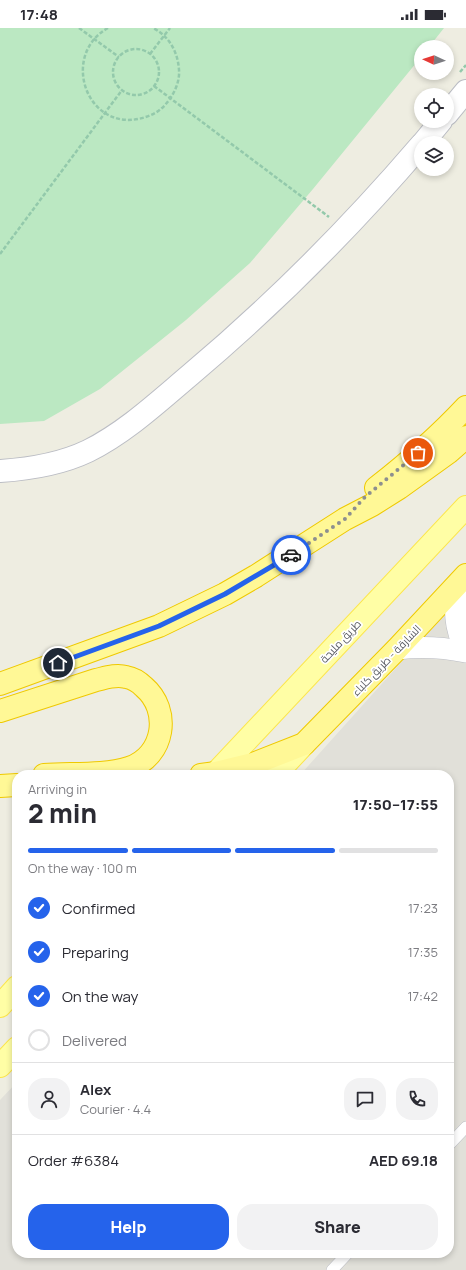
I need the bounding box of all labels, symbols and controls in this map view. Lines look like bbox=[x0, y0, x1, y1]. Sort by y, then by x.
text: 17:48 bbox=[20, 4, 58, 25]
north arrow bbox=[414, 40, 454, 80]
map controls bbox=[414, 40, 454, 176]
button: locate bbox=[414, 88, 454, 128]
button: layers bbox=[414, 136, 454, 176]
pin bbox=[401, 436, 435, 470]
icon: bag bbox=[407, 442, 429, 464]
courier bbox=[271, 535, 311, 575]
icon: car bbox=[280, 544, 302, 566]
street label: طريق مليحة bbox=[316, 616, 364, 666]
street label: الشارقة - طريق كلباء bbox=[348, 621, 424, 699]
pin bbox=[41, 646, 75, 680]
icon: home bbox=[47, 652, 69, 674]
text: Arriving in bbox=[28, 780, 87, 798]
text: 17:50–17:55 bbox=[353, 794, 438, 815]
text: 2 min bbox=[28, 795, 97, 831]
text: On the way · 100 m bbox=[28, 859, 137, 877]
icon: check bbox=[28, 897, 50, 919]
text: Confirmed bbox=[62, 898, 135, 919]
text: 17:23 bbox=[408, 899, 438, 917]
icon: check bbox=[28, 941, 50, 963]
text: Preparing bbox=[62, 942, 129, 963]
text: 17:35 bbox=[408, 943, 438, 961]
icon: check bbox=[28, 985, 50, 1007]
text: On the way bbox=[62, 986, 138, 1007]
text: 17:42 bbox=[407, 987, 438, 1005]
text: Delivered bbox=[62, 1030, 127, 1051]
button: person bbox=[28, 1078, 70, 1120]
button: chat bbox=[344, 1078, 386, 1120]
button: phone bbox=[396, 1078, 438, 1120]
text: Alex bbox=[80, 1079, 111, 1100]
text: Courier · 4.4 bbox=[80, 1100, 151, 1118]
text: Order #6384 bbox=[28, 1150, 119, 1171]
text: AED 69.18 bbox=[369, 1150, 438, 1171]
button: Help bbox=[28, 1204, 229, 1250]
button: Share bbox=[237, 1204, 438, 1250]

